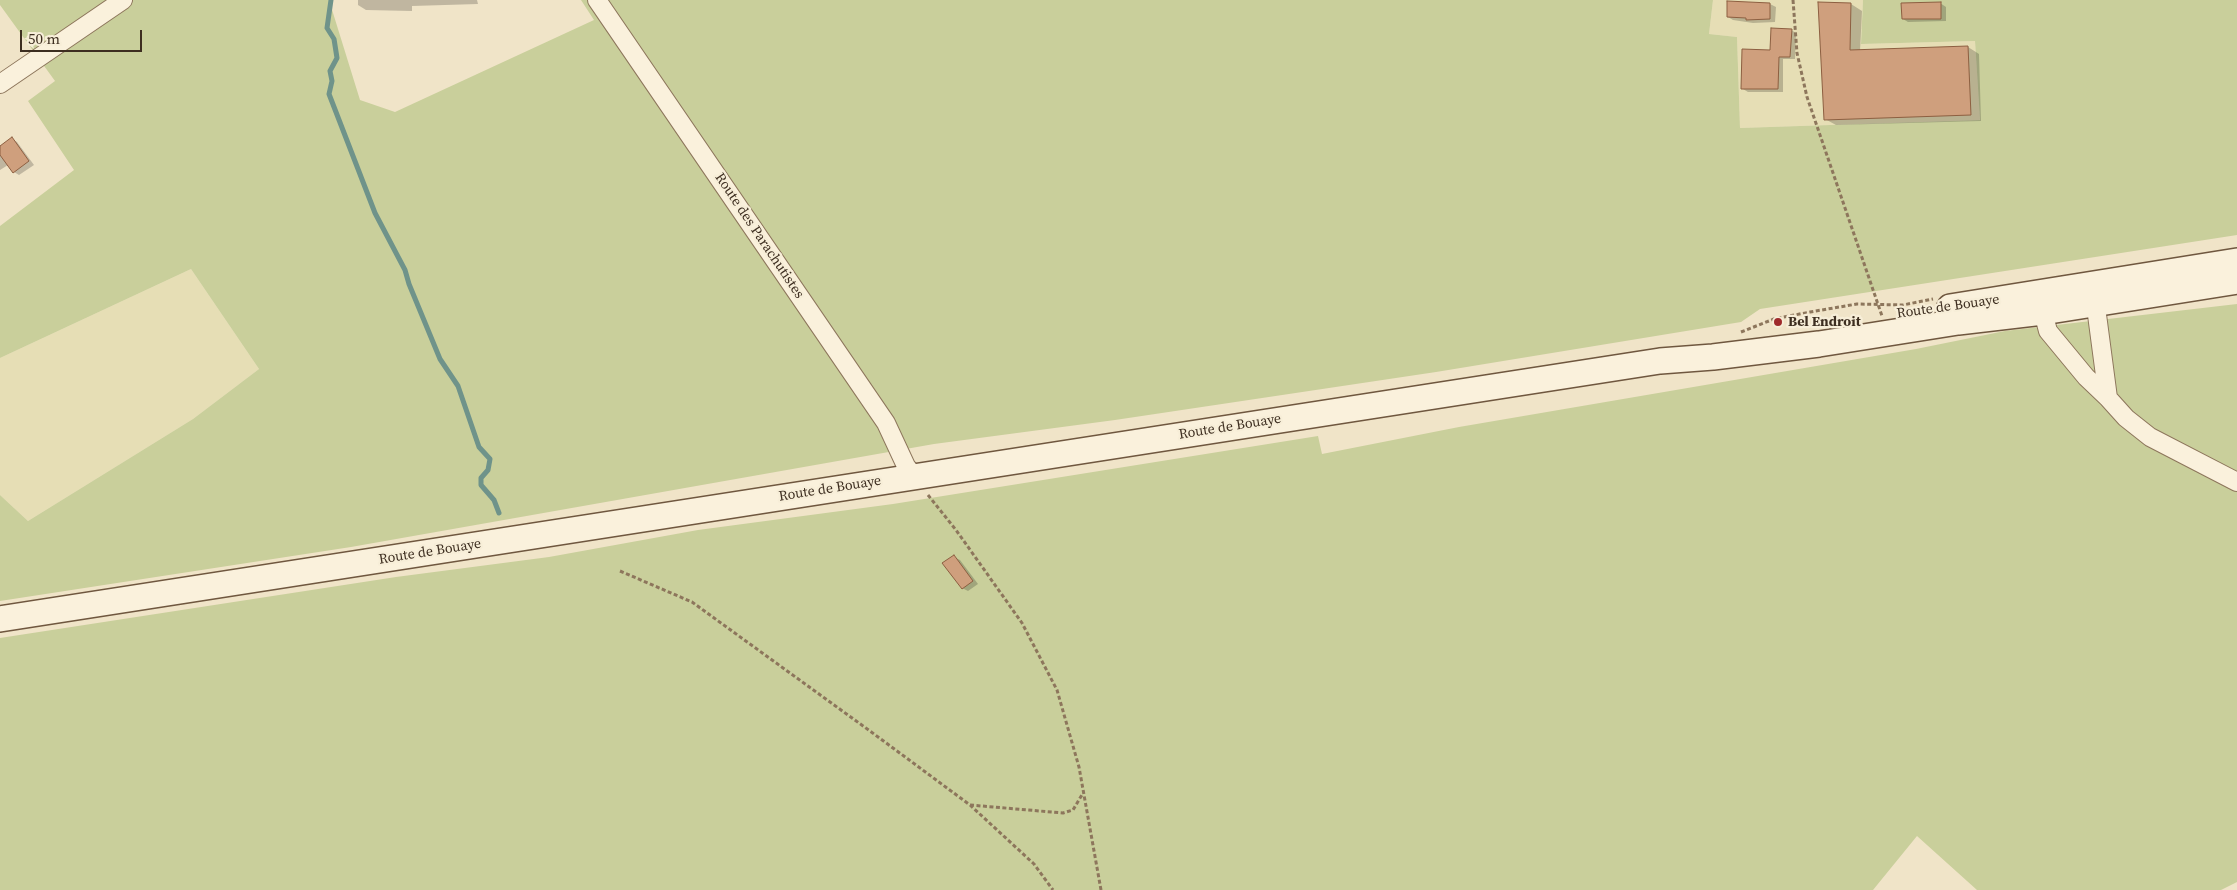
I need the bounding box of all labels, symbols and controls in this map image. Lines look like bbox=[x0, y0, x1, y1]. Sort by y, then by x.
scale bar bbox=[22, 20, 145, 52]
text: 50 m bbox=[28, 28, 60, 49]
street label: Route des Parachutistes bbox=[711, 170, 807, 302]
street label: Route de Bouaye bbox=[1896, 291, 2000, 323]
place label: Bel Endroit bbox=[1788, 314, 1861, 330]
marker: Bel Endroit bbox=[1772, 316, 1784, 328]
street label: Route de Bouaye bbox=[1178, 411, 1282, 443]
street label: Route de Bouaye bbox=[778, 473, 882, 505]
street label: Route de Bouaye bbox=[378, 536, 482, 568]

